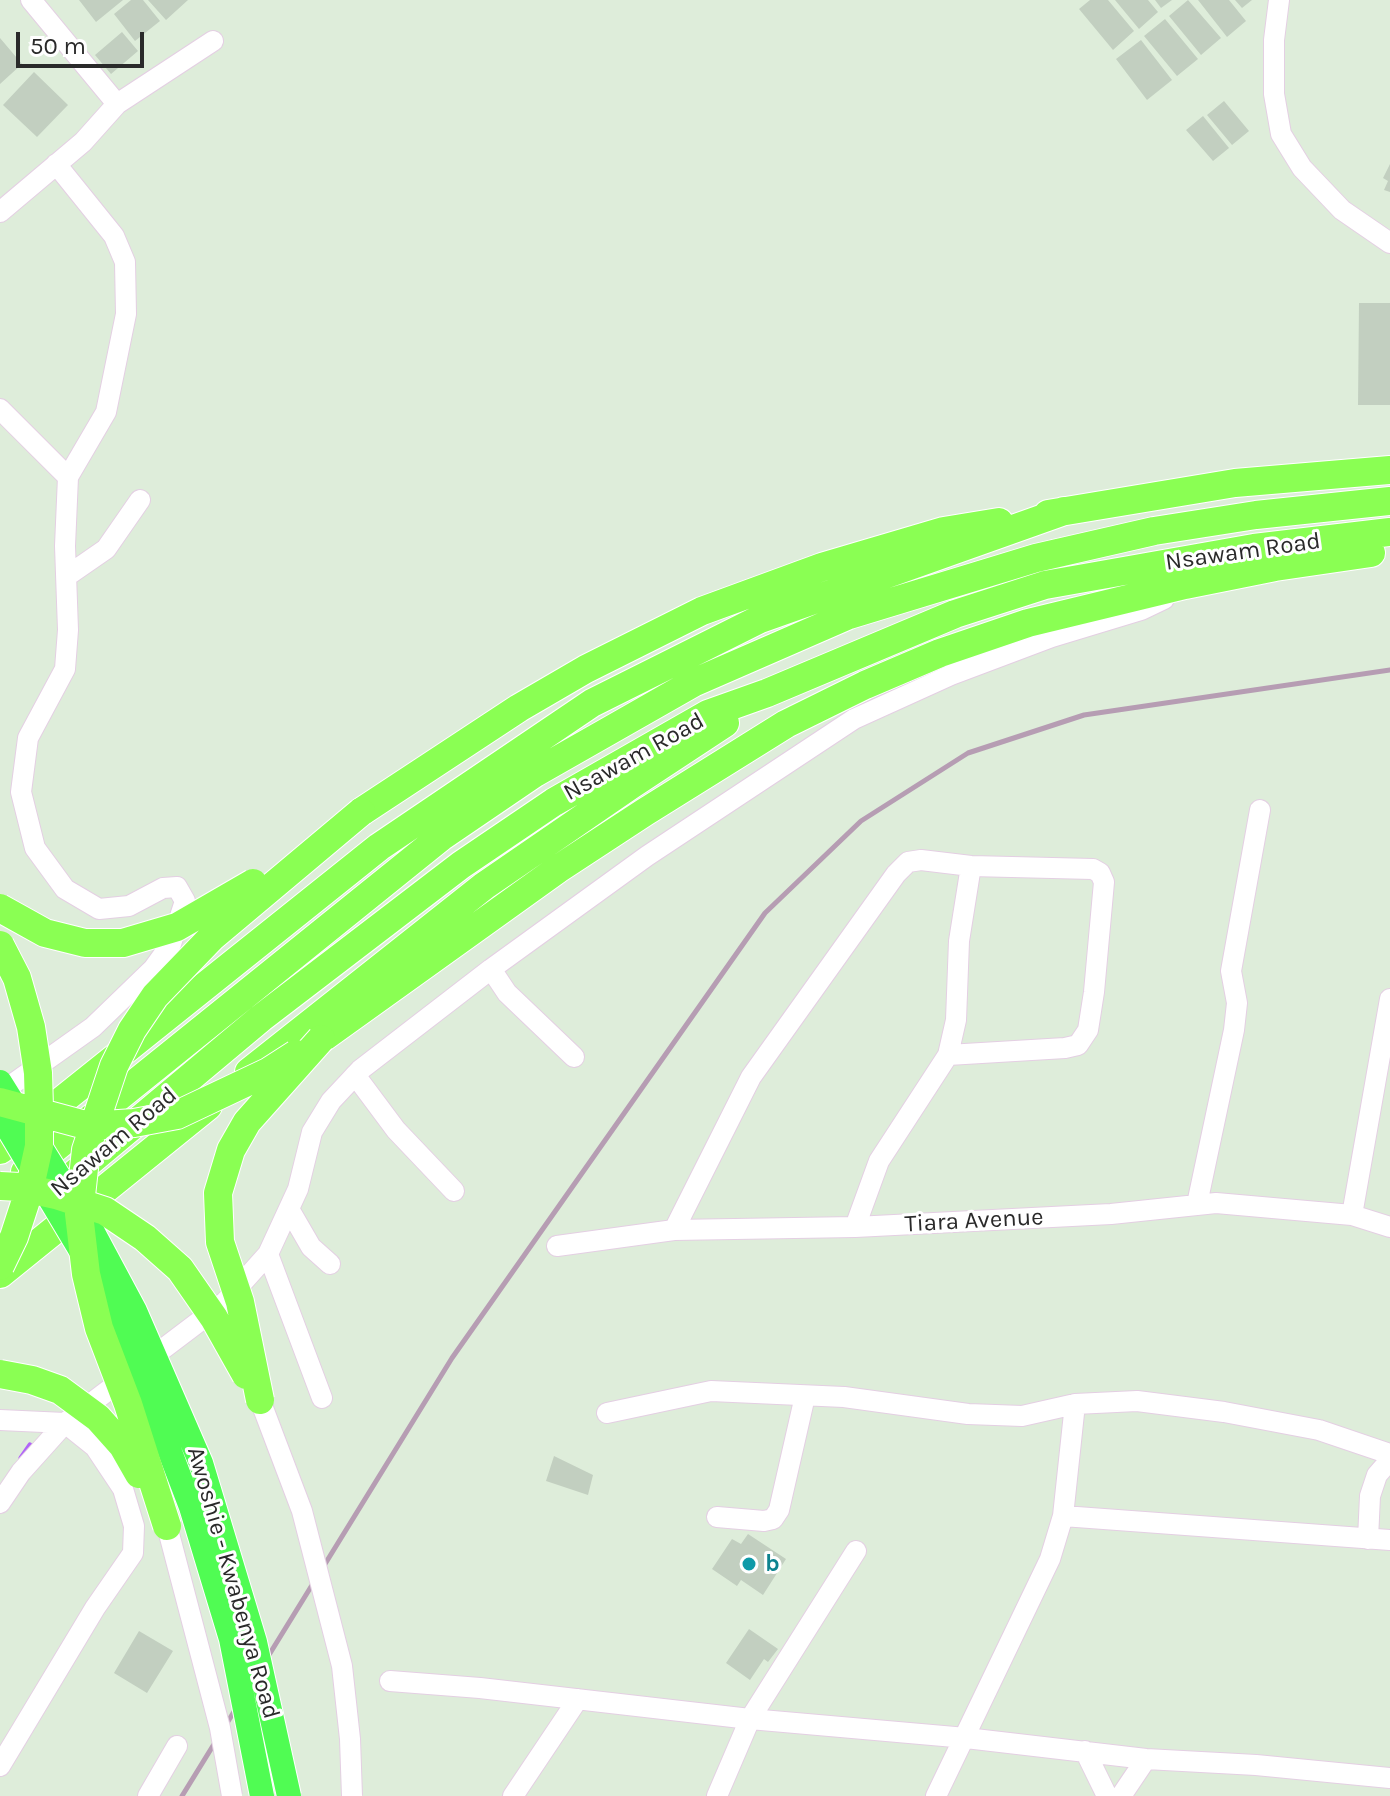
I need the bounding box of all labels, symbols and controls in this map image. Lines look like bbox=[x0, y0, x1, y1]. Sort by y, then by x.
scale bar bbox=[20, 16, 148, 66]
text: 50 m bbox=[30, 32, 86, 60]
street label: Nsawam Road bbox=[1164, 527, 1322, 577]
street label: Nsawam Road bbox=[559, 707, 709, 807]
street label: Nsawam Road bbox=[45, 1081, 183, 1203]
street label: Tiara Avenue bbox=[904, 1203, 1044, 1239]
street label: Awoshie - Kwabenya Road bbox=[180, 1444, 286, 1722]
place label: b bbox=[765, 1550, 780, 1578]
marker: b bbox=[740, 1555, 758, 1573]

